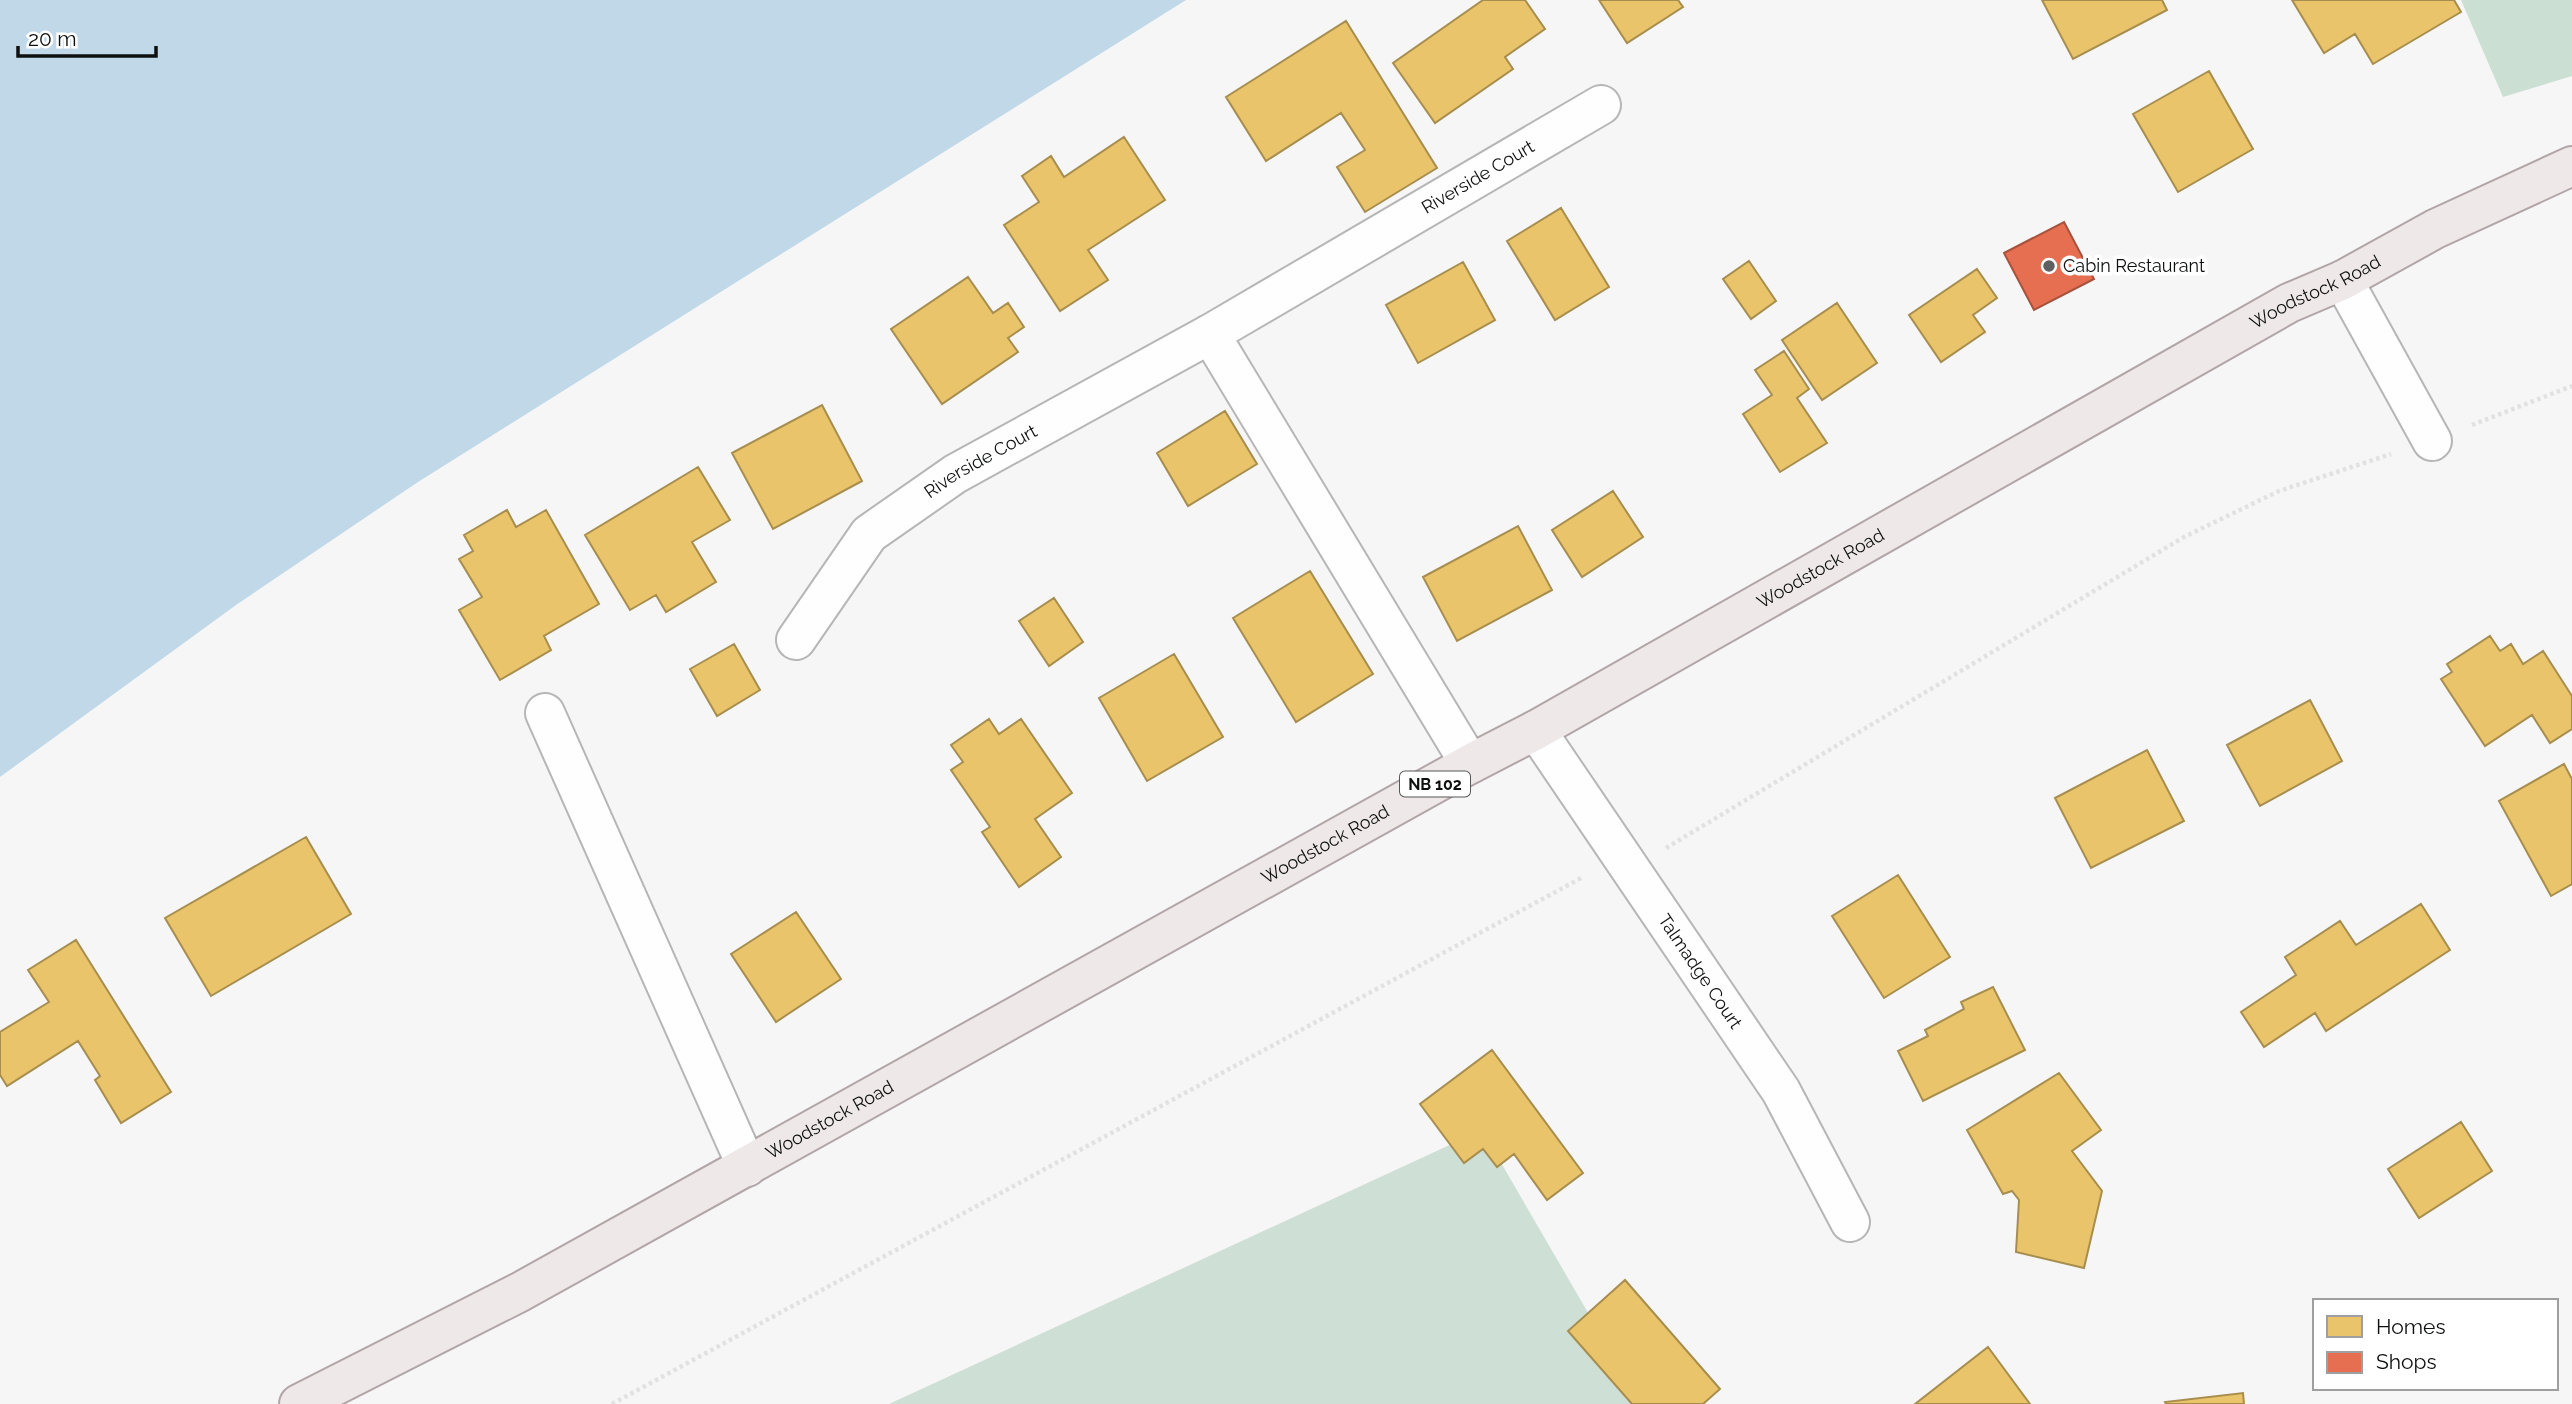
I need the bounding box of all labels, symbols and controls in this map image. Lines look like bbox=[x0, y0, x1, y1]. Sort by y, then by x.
scale bar bbox=[18, 14, 156, 58]
text: 20 m bbox=[28, 26, 76, 51]
street label: Riverside Court bbox=[1418, 135, 1538, 218]
street label: Woodstock Road bbox=[2246, 250, 2384, 333]
place label: Cabin Restaurant bbox=[2063, 255, 2205, 276]
marker: Cabin Restaurant bbox=[2041, 258, 2057, 274]
street label: Riverside Court bbox=[920, 420, 1040, 502]
street label: Woodstock Road bbox=[1753, 524, 1888, 613]
road number: NB 102 bbox=[1400, 772, 1470, 796]
street label: Woodstock Road bbox=[1257, 800, 1393, 888]
street label: Talmadge Court bbox=[1654, 910, 1747, 1033]
street label: Woodstock Road bbox=[762, 1076, 897, 1163]
legend bbox=[2313, 1299, 2558, 1390]
text: Homes bbox=[2376, 1314, 2446, 1339]
text: Shops bbox=[2376, 1349, 2437, 1374]

